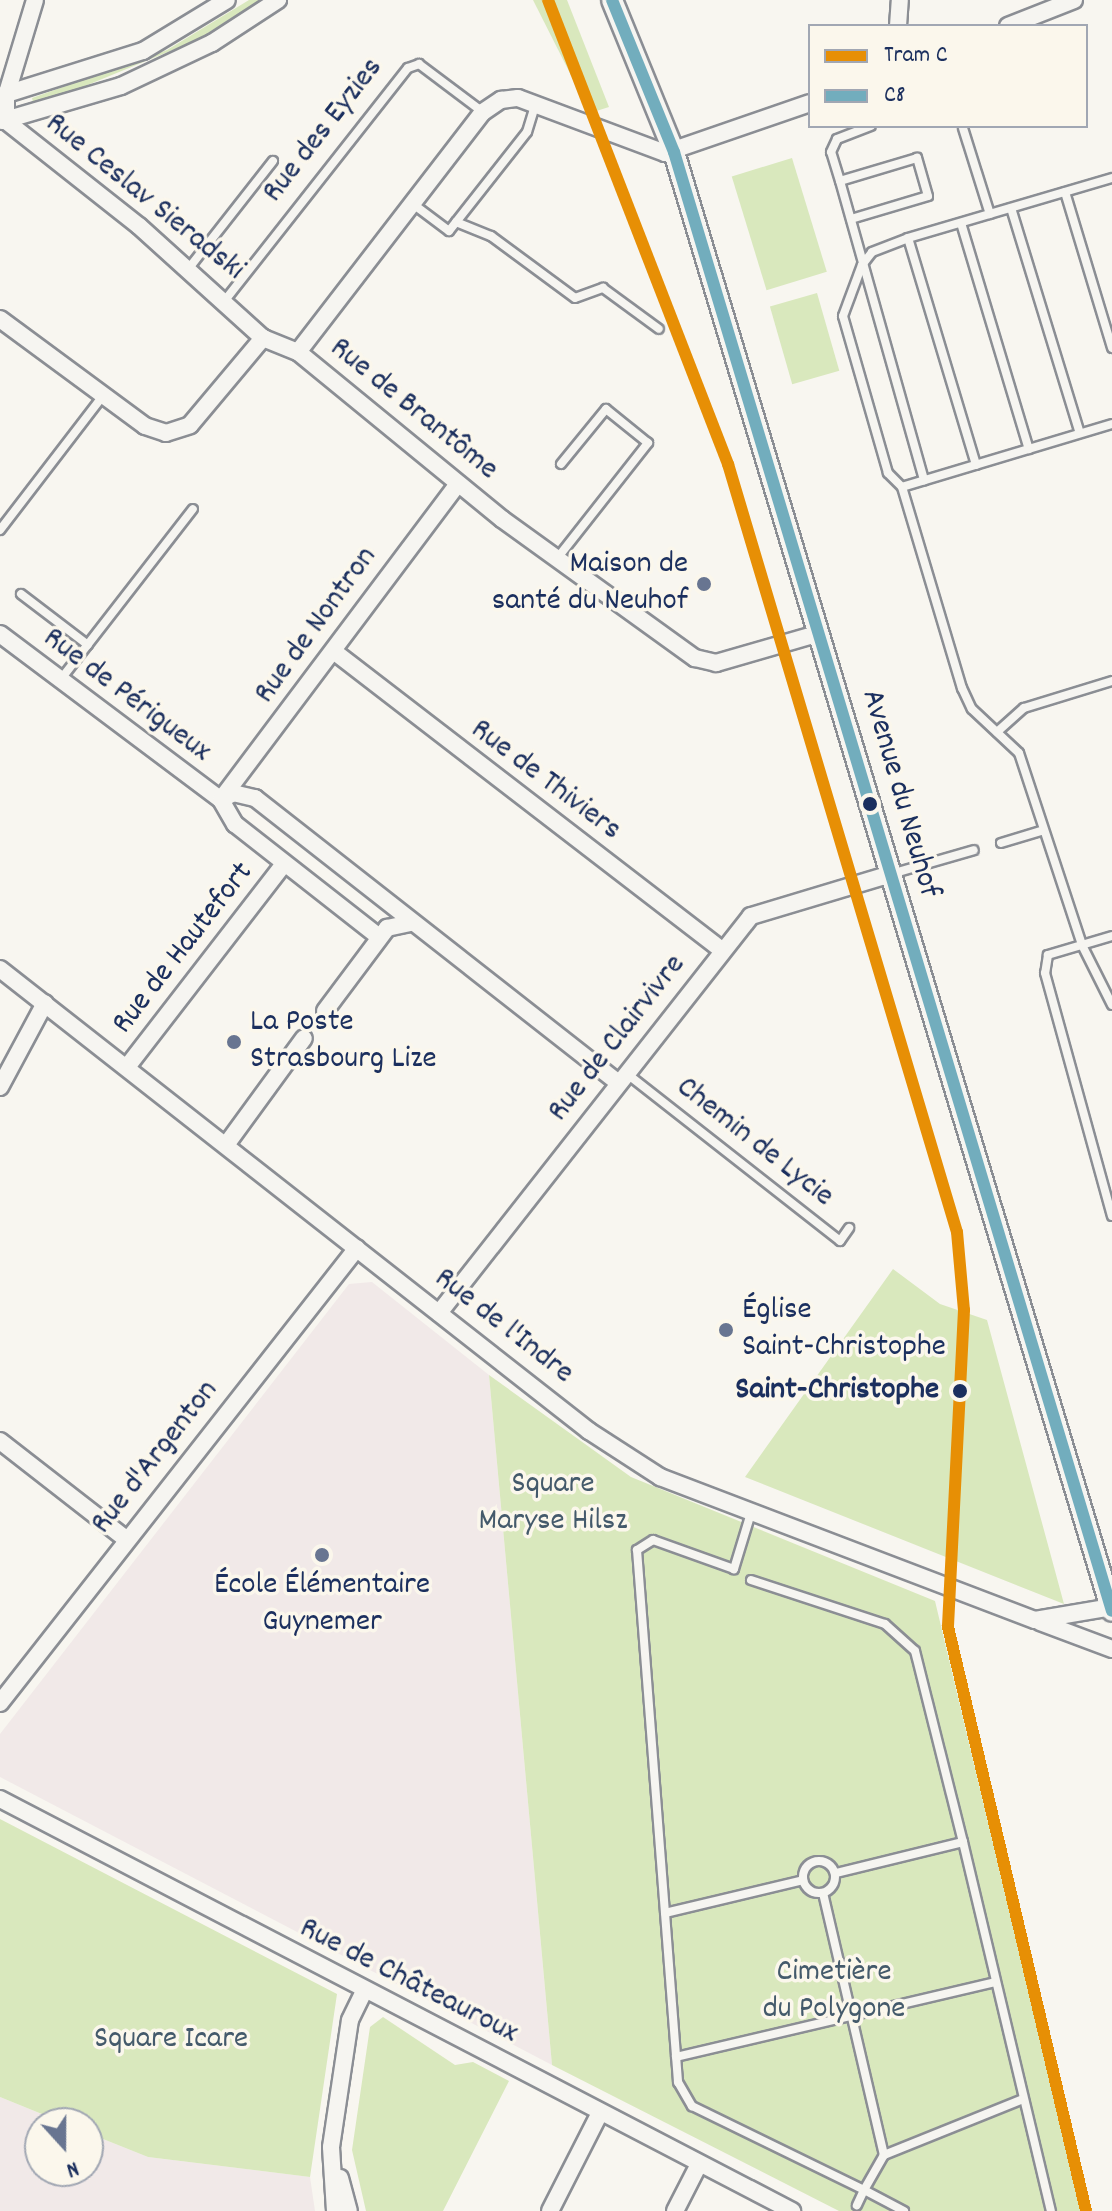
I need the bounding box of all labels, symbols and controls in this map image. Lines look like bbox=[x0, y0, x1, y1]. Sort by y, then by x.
legend bbox=[808, 24, 1088, 128]
text: Tram C bbox=[884, 39, 948, 73]
street label: Rue des Eyzies bbox=[255, 51, 393, 211]
text: C8 bbox=[884, 79, 905, 113]
street label: Rue Ceslav Sieradski bbox=[36, 106, 252, 290]
street label: Rue de Brantôme bbox=[321, 330, 505, 490]
street label: Rue de Nontron bbox=[247, 540, 387, 712]
place label: Maison de santé du Neuhof bbox=[492, 547, 688, 622]
marker: Maison de santé du Neuhof bbox=[695, 575, 713, 593]
street label: Rue de Périgueux bbox=[34, 620, 218, 772]
street label: Avenue du Neuhof bbox=[851, 685, 947, 903]
street label: Rue de Thiviers bbox=[462, 712, 628, 850]
unlabelled marker bbox=[862, 796, 878, 812]
street label: Rue de Hautefort bbox=[105, 855, 263, 1043]
street label: Rue de Clairvivre bbox=[541, 948, 695, 1130]
place label: La Poste Strasbourg Lize bbox=[250, 1005, 437, 1080]
marker: La Poste Strasbourg Lize bbox=[225, 1033, 243, 1051]
street label: Chemin de Lycie bbox=[667, 1069, 841, 1217]
street label: Rue de l'Indre bbox=[425, 1261, 581, 1393]
place label: Église Saint-Christophe bbox=[742, 1293, 946, 1368]
marker: Église Saint-Christophe bbox=[717, 1321, 735, 1339]
place label: Saint-Christophe bbox=[735, 1372, 939, 1410]
street label: Rue d'Argenton bbox=[84, 1373, 228, 1543]
marker: Saint-Christophe bbox=[946, 1377, 974, 1405]
park label: Square Maryse Hilsz bbox=[479, 1467, 627, 1542]
marker: École Élémentaire Guynemer bbox=[313, 1546, 331, 1564]
place label: École Élémentaire Guynemer bbox=[214, 1568, 430, 1643]
street label: Rue de Châteauroux bbox=[292, 1910, 524, 2054]
park label: Cimetière du Polygone bbox=[763, 1955, 905, 2030]
park label: Square Icare bbox=[94, 2021, 248, 2059]
north arrow bbox=[24, 2107, 104, 2187]
text: N bbox=[61, 2152, 83, 2184]

